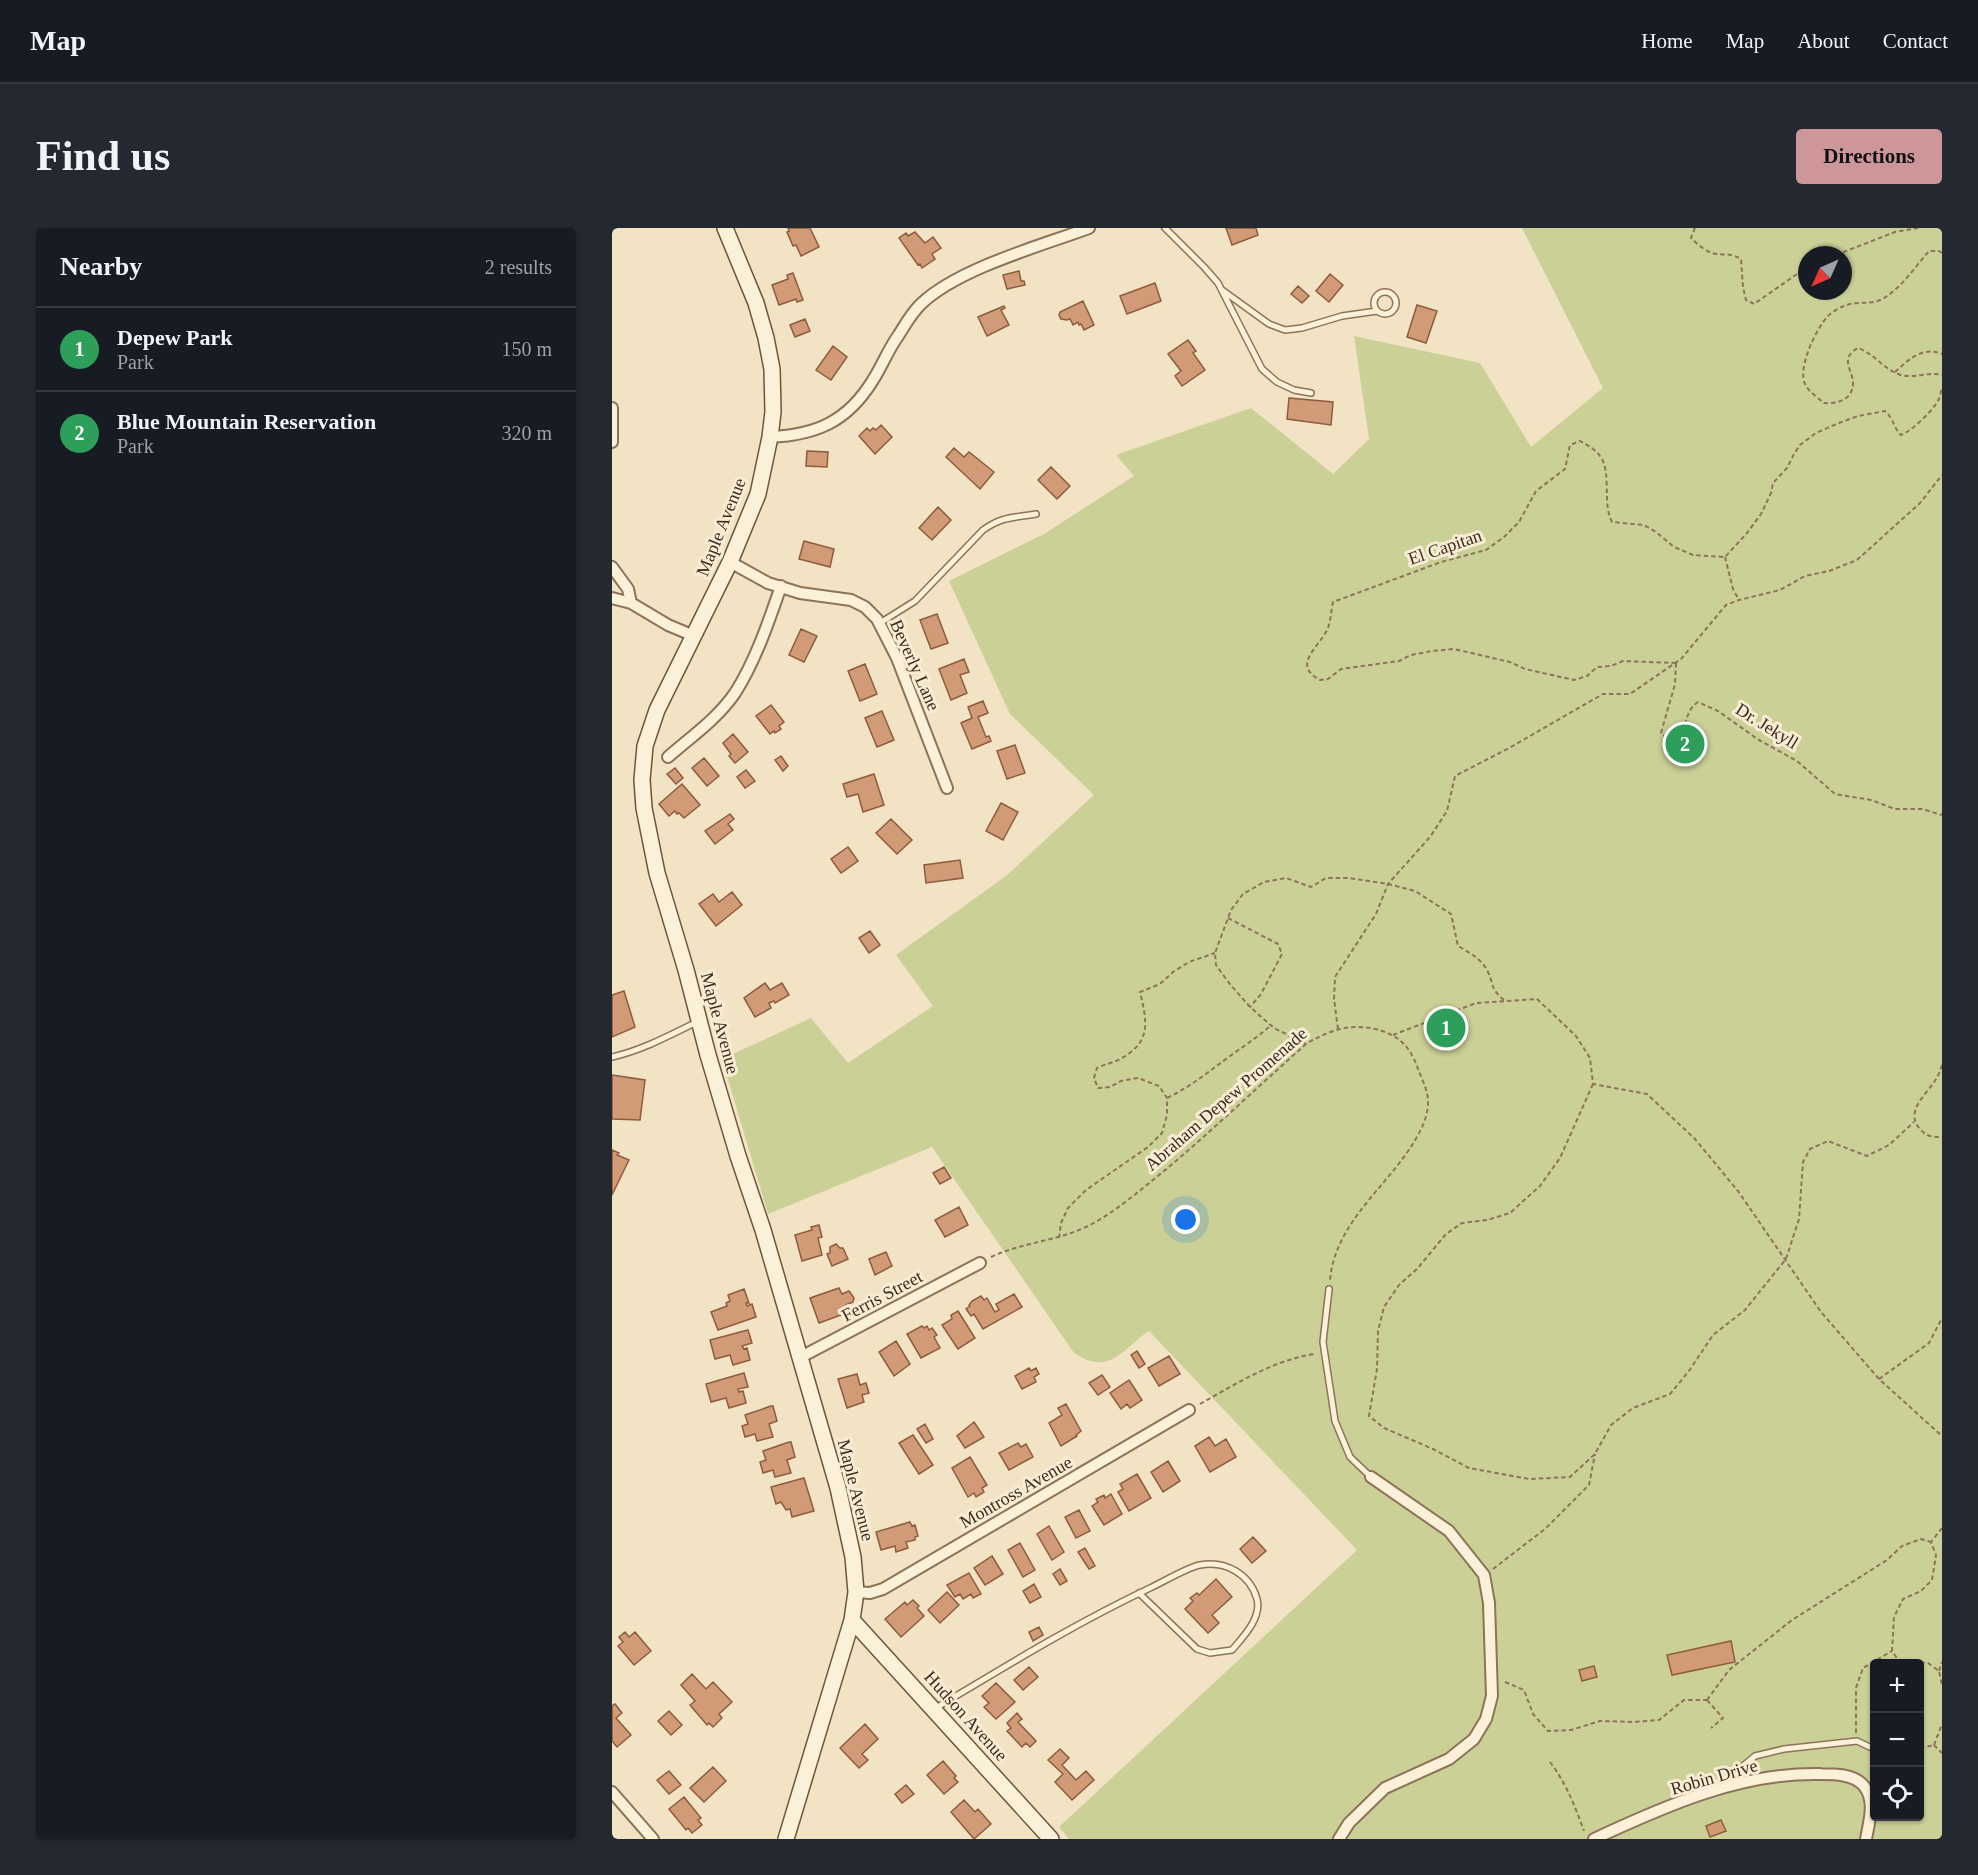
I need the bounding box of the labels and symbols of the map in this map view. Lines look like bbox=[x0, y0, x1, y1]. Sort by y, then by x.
north arrow bbox=[1798, 246, 1852, 300]
street label: Maple Avenue bbox=[692, 475, 750, 579]
street label: El Capitan bbox=[1406, 525, 1484, 569]
street label: Beverly Lane bbox=[886, 616, 944, 714]
street label: Dr. Jekyll bbox=[1732, 699, 1802, 753]
pin: 2 bbox=[1666, 722, 1704, 766]
street label: Maple Avenue bbox=[697, 970, 743, 1076]
pin: 1 bbox=[1426, 1006, 1466, 1050]
street label: Abraham Depew Promenade bbox=[1141, 1023, 1311, 1175]
your location bbox=[1171, 1205, 1200, 1234]
street label: Ferris Street bbox=[838, 1266, 926, 1326]
street label: Maple Avenue bbox=[834, 1437, 878, 1543]
street label: Montross Avenue bbox=[956, 1452, 1076, 1532]
street label: Hudson Avenue bbox=[920, 1667, 1012, 1765]
street label: Robin Drive bbox=[1668, 1755, 1760, 1799]

